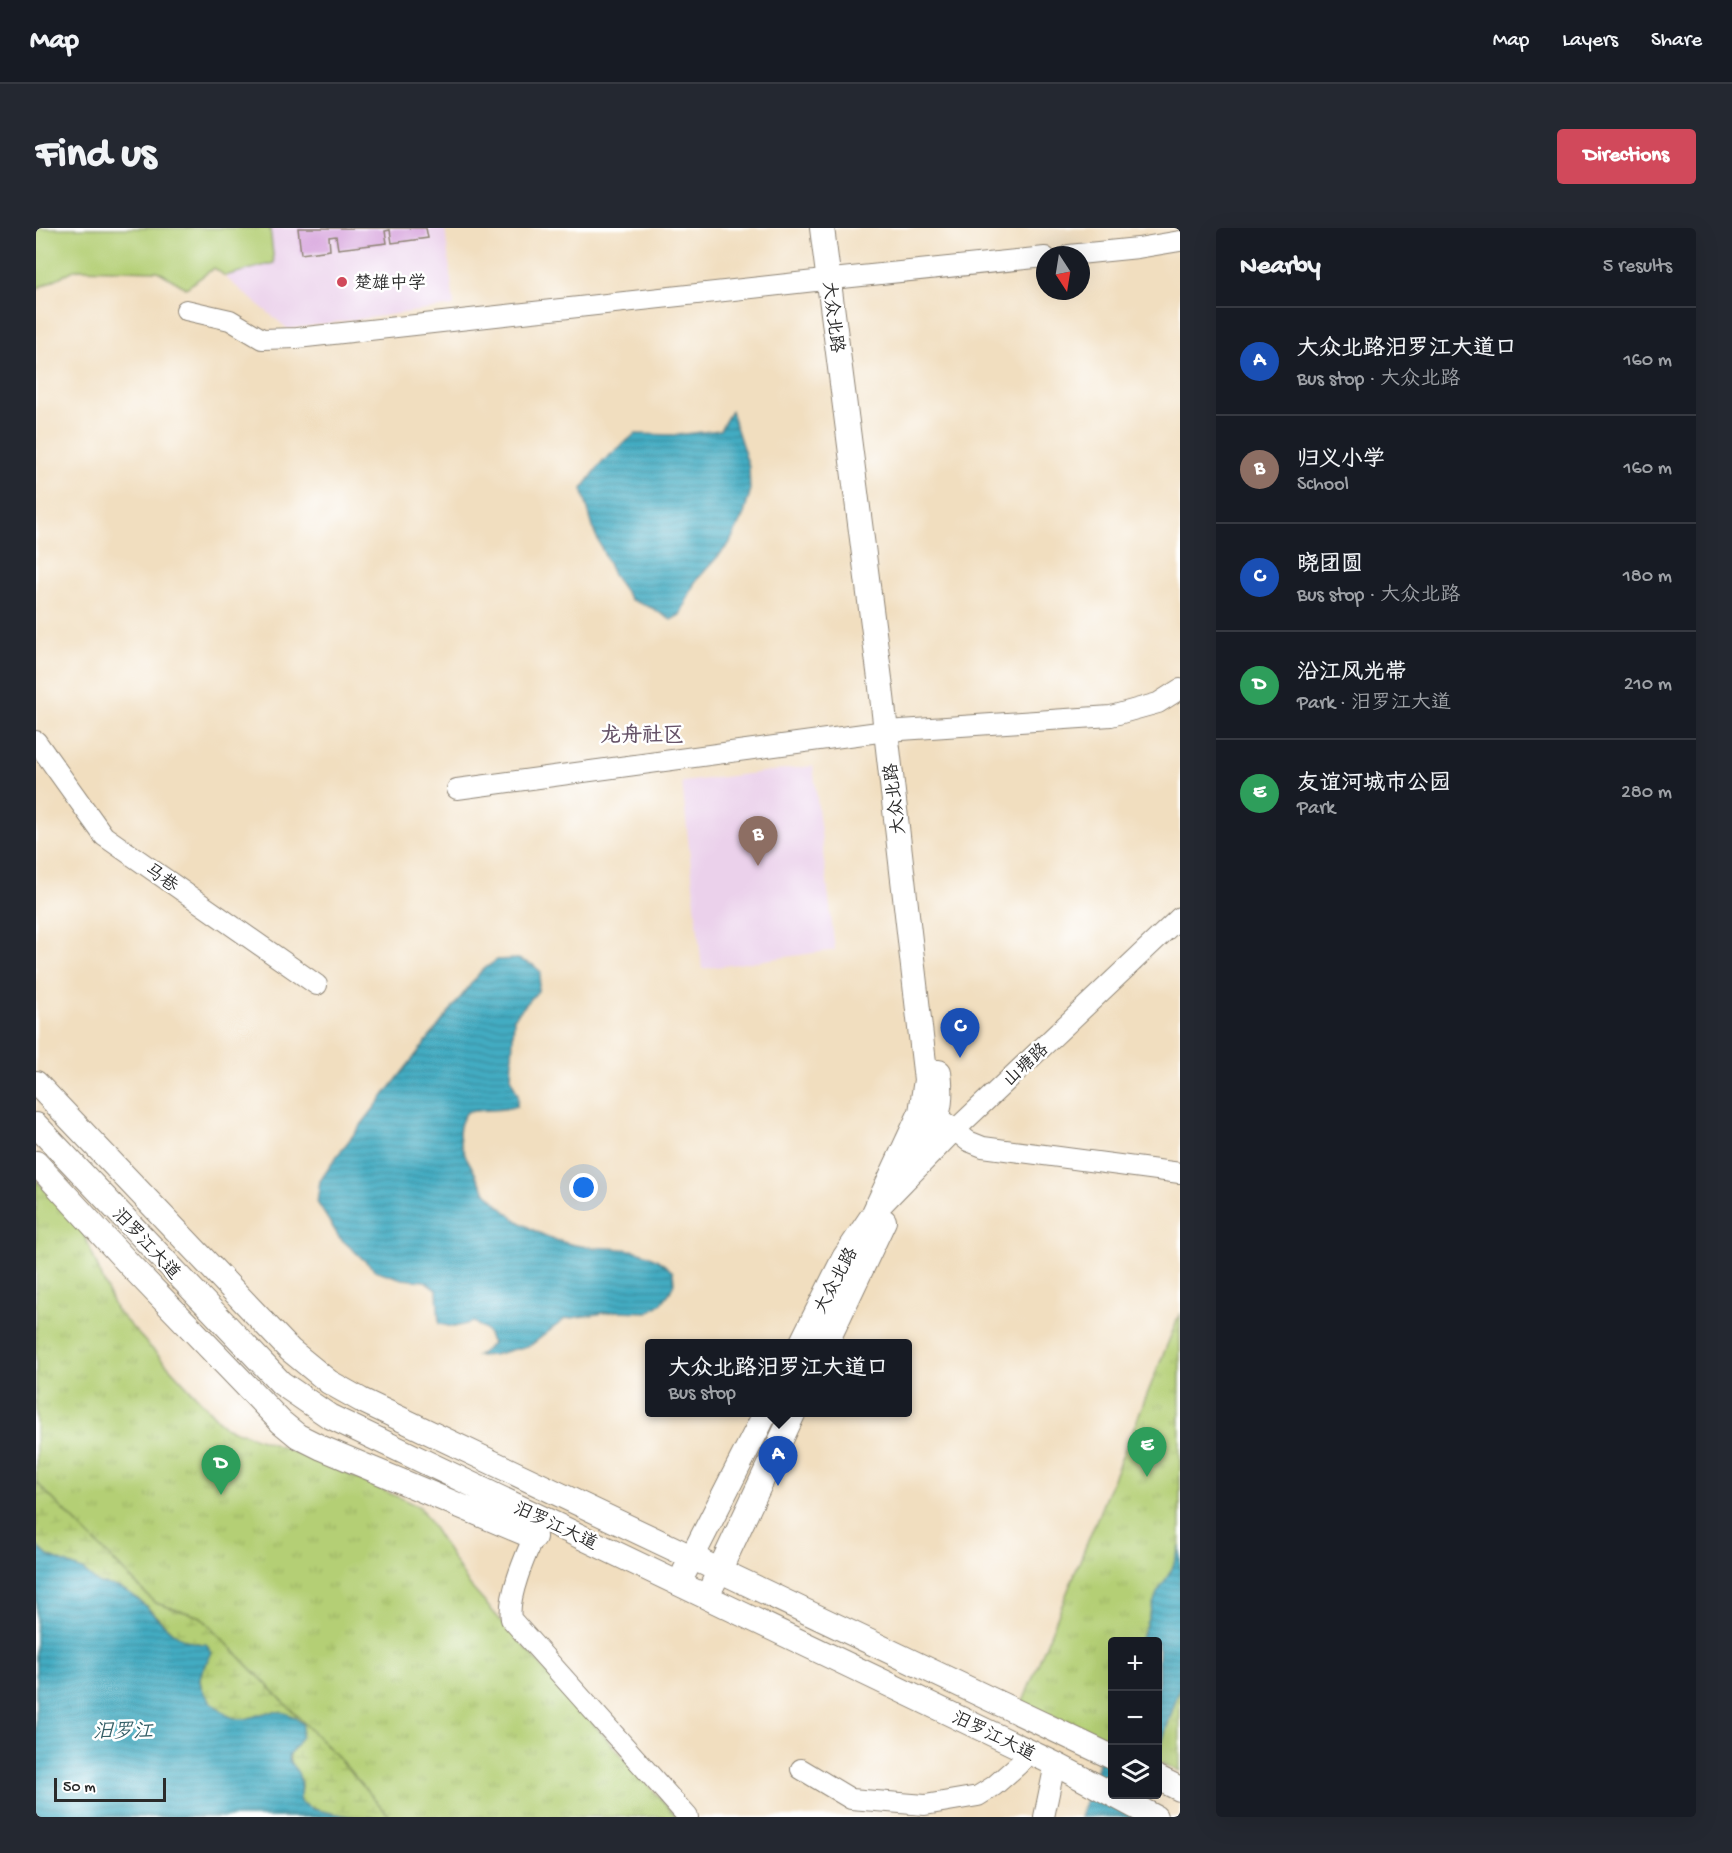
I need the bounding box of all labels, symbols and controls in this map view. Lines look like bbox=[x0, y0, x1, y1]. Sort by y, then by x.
text: Map bbox=[30, 25, 79, 58]
text: Map bbox=[1493, 29, 1529, 54]
text: Layers bbox=[1562, 29, 1618, 54]
text: Share bbox=[1651, 29, 1702, 54]
button: Directions bbox=[1557, 129, 1696, 184]
text: Find us bbox=[36, 132, 156, 181]
north arrow bbox=[1036, 246, 1090, 300]
text: Nearby bbox=[1240, 252, 1321, 283]
text: 5 results bbox=[1603, 256, 1672, 279]
place label: 楚雄中学 bbox=[354, 273, 426, 295]
marker: 楚雄中学 bbox=[335, 275, 349, 289]
street label: 大众北路 bbox=[817, 280, 847, 354]
text: 大众北路汨罗江大道口 bbox=[1297, 337, 1517, 363]
text: A bbox=[1254, 350, 1265, 373]
text: 160 m bbox=[1623, 350, 1672, 373]
text: Bus stop · 大众北路 bbox=[1297, 369, 1460, 392]
text: 归义小学 bbox=[1297, 448, 1385, 474]
text: B bbox=[1254, 458, 1265, 481]
text: 160 m bbox=[1623, 458, 1672, 481]
text: School bbox=[1297, 474, 1349, 497]
text: 晓团圆 bbox=[1297, 553, 1363, 579]
text: C bbox=[1254, 566, 1265, 589]
text: 180 m bbox=[1623, 566, 1672, 589]
text: Bus stop · 大众北路 bbox=[1297, 585, 1460, 608]
text: 沿江风光带 bbox=[1297, 661, 1407, 687]
text: D bbox=[1253, 674, 1266, 697]
text: 210 m bbox=[1624, 674, 1672, 697]
text: Park · 汨罗江大道 bbox=[1297, 693, 1451, 716]
district label: 龙舟社区 bbox=[600, 723, 684, 750]
street label: 大众北路 bbox=[881, 762, 911, 836]
text: 友谊河城市公园 bbox=[1297, 772, 1451, 798]
text: E bbox=[1253, 782, 1266, 805]
text: 280 m bbox=[1621, 782, 1672, 805]
text: Park bbox=[1297, 798, 1335, 821]
pin: B bbox=[738, 816, 778, 866]
street label: 马巷 bbox=[140, 859, 182, 898]
pin: C bbox=[940, 1008, 980, 1058]
street label: 山塘路 bbox=[999, 1039, 1054, 1092]
your location bbox=[569, 1173, 598, 1202]
street label: 汨罗江大道 bbox=[107, 1204, 184, 1285]
street label: 大众北路 bbox=[810, 1244, 863, 1318]
popup bbox=[645, 1339, 912, 1417]
text: 大众北路汨罗江大道口 bbox=[668, 1357, 889, 1383]
text: Bus stop bbox=[668, 1383, 736, 1406]
pin: E bbox=[1128, 1428, 1166, 1477]
pin: A bbox=[758, 1436, 798, 1486]
pin: D bbox=[202, 1446, 240, 1495]
street label: 汨罗江大道 bbox=[510, 1498, 601, 1556]
map controls bbox=[1108, 1637, 1162, 1799]
button: + bbox=[1108, 1637, 1162, 1691]
button: − bbox=[1108, 1691, 1162, 1745]
street label: 汨罗江大道 bbox=[948, 1707, 1038, 1766]
water label: 汨罗江 bbox=[93, 1721, 154, 1745]
button: layers bbox=[1108, 1745, 1162, 1799]
scale bar bbox=[54, 1775, 166, 1802]
text: 50 m bbox=[63, 1779, 96, 1798]

